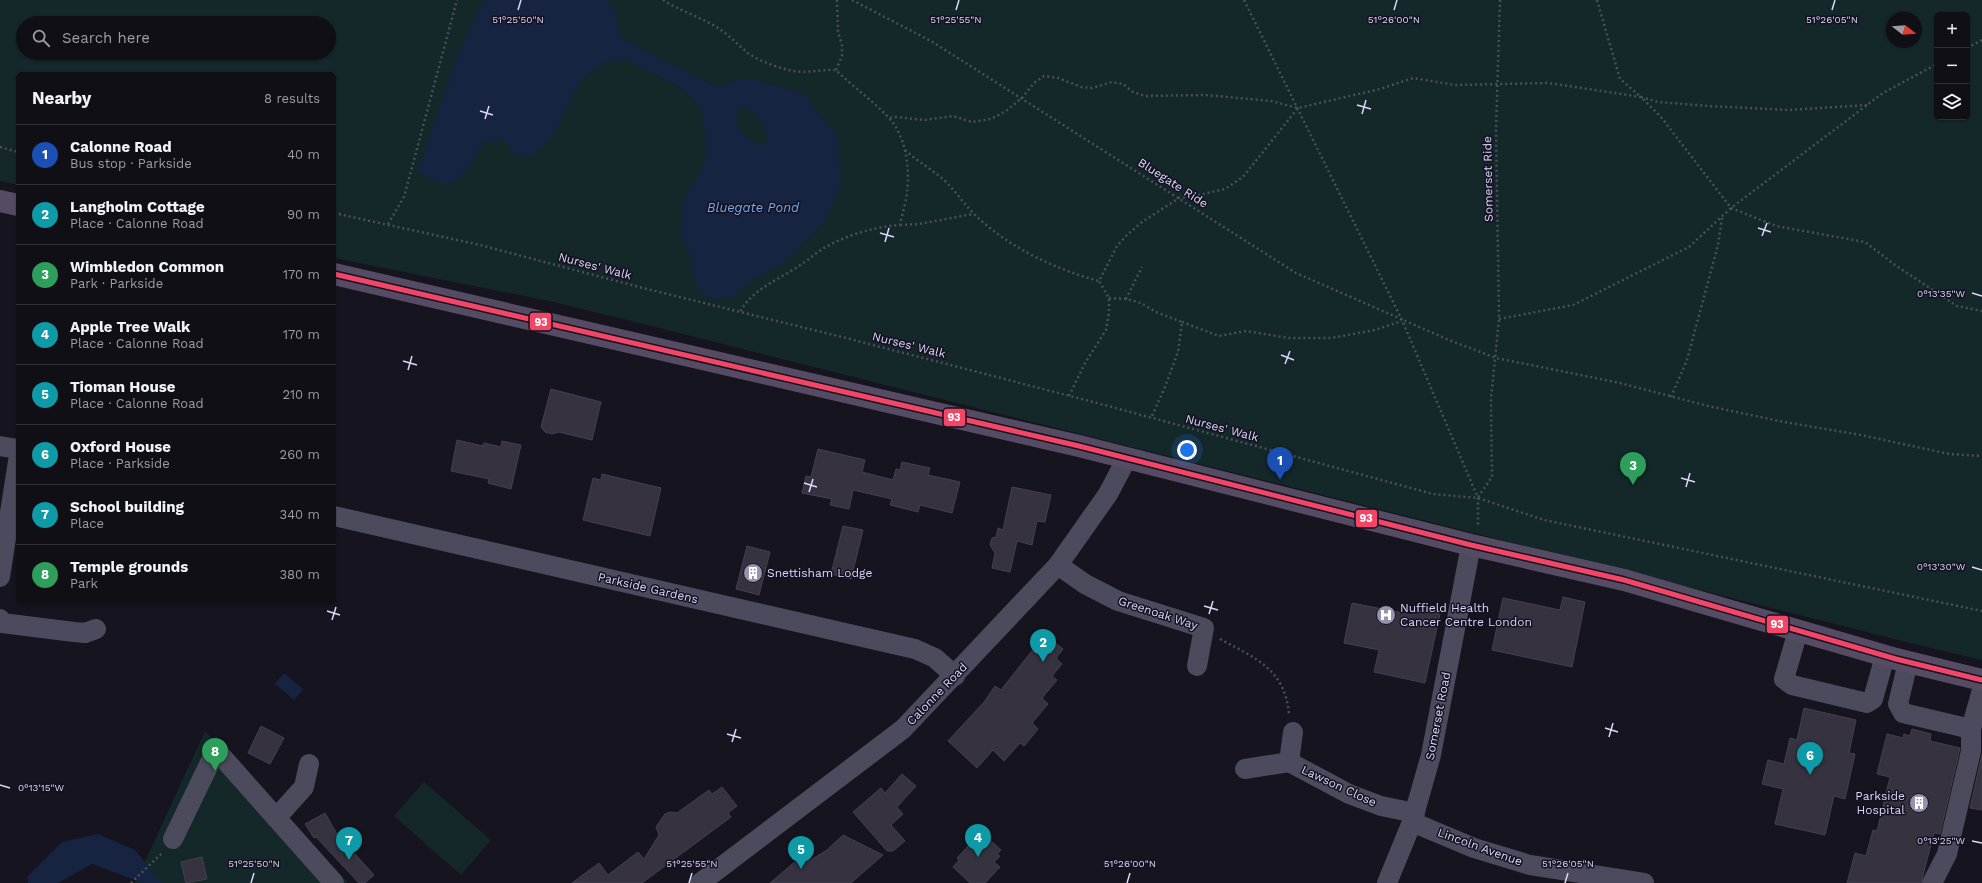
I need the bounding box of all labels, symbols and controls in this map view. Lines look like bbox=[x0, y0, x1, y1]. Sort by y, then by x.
north arrow bbox=[1886, 12, 1922, 48]
map controls bbox=[1934, 12, 1970, 120]
button: + bbox=[1934, 12, 1970, 48]
text: 51°25'50"N bbox=[492, 14, 544, 25]
text: 51°25'55"N bbox=[930, 14, 982, 25]
text: 51°26'00"N bbox=[1368, 14, 1420, 25]
text: 51°26'05"N bbox=[1806, 14, 1858, 25]
search box bbox=[16, 16, 336, 60]
icon: search bbox=[30, 27, 52, 49]
text: Search here bbox=[62, 29, 150, 47]
button: − bbox=[1934, 48, 1970, 84]
button: layers bbox=[1934, 84, 1970, 120]
text: Nearby bbox=[32, 88, 91, 108]
text: 8 results bbox=[264, 91, 320, 106]
street label: Somerset Ride bbox=[1480, 136, 1496, 222]
text: Calonne Road bbox=[70, 138, 172, 156]
text: 1 bbox=[42, 147, 48, 162]
text: 40 m bbox=[287, 147, 320, 162]
street label: Bluegate Ride bbox=[1135, 155, 1211, 211]
text: Bus stop · Parkside bbox=[70, 156, 192, 171]
text: Langholm Cottage bbox=[70, 198, 205, 216]
water label: Bluegate Pond bbox=[707, 200, 800, 215]
text: 2 bbox=[41, 207, 49, 222]
text: 90 m bbox=[287, 207, 320, 222]
text: Place · Calonne Road bbox=[70, 216, 204, 231]
street label: Nurses' Walk bbox=[557, 250, 633, 283]
text: Wimbledon Common bbox=[70, 258, 224, 276]
text: 3 bbox=[41, 267, 49, 282]
text: 170 m bbox=[283, 267, 320, 282]
text: Park · Parkside bbox=[70, 276, 163, 291]
text: 0°13'35"W bbox=[1917, 288, 1965, 299]
line badge: 93 bbox=[529, 312, 552, 331]
text: 93 bbox=[534, 316, 548, 329]
text: Apple Tree Walk bbox=[70, 318, 190, 336]
text: 4 bbox=[41, 327, 49, 342]
text: 170 m bbox=[283, 327, 320, 342]
street label: Nurses' Walk bbox=[871, 329, 947, 361]
text: Place · Calonne Road bbox=[70, 336, 204, 351]
text: Tioman House bbox=[70, 378, 175, 396]
text: 5 bbox=[41, 387, 49, 402]
text: 210 m bbox=[282, 387, 320, 402]
text: Place · Calonne Road bbox=[70, 396, 204, 411]
line badge: 93 bbox=[943, 408, 966, 427]
text: 93 bbox=[947, 411, 961, 424]
street label: Nurses' Walk bbox=[1184, 412, 1260, 445]
text: Oxford House bbox=[70, 438, 171, 456]
your location bbox=[1177, 440, 1197, 460]
text: 6 bbox=[41, 447, 49, 462]
text: 260 m bbox=[280, 447, 320, 462]
pin: 1 bbox=[1267, 447, 1293, 480]
pin: 3 bbox=[1620, 452, 1646, 485]
text: Place · Parkside bbox=[70, 456, 170, 471]
text: School building bbox=[70, 498, 184, 516]
text: 7 bbox=[41, 507, 49, 522]
text: 340 m bbox=[280, 507, 320, 522]
line badge: 93 bbox=[1355, 509, 1378, 528]
text: 93 bbox=[1359, 512, 1373, 525]
text: Place bbox=[70, 516, 104, 531]
text: Temple grounds bbox=[70, 558, 188, 576]
text: 0°13'30"W bbox=[1917, 561, 1966, 572]
building icon: Snettisham Lodge bbox=[742, 562, 764, 584]
place label: Snettisham Lodge bbox=[767, 566, 872, 580]
text: 8 bbox=[41, 567, 49, 582]
text: 380 m bbox=[280, 567, 320, 582]
street label: Parkside Gardens bbox=[597, 570, 699, 606]
text: Park bbox=[70, 576, 98, 591]
street label: Greenoak Way bbox=[1117, 594, 1200, 633]
place label: Nuffield Health Cancer Centre London bbox=[1400, 601, 1532, 629]
hospital icon: Nuffield Health Cancer Centre London bbox=[1375, 604, 1397, 626]
line badge: 93 bbox=[1766, 615, 1789, 634]
text: 93 bbox=[1770, 618, 1784, 631]
pin: 2 bbox=[1030, 629, 1056, 662]
street label: Calonne Road bbox=[904, 660, 970, 728]
street label: Somerset Road bbox=[1423, 671, 1453, 761]
pin: 8 bbox=[202, 738, 228, 771]
pin: 6 bbox=[1797, 742, 1823, 775]
street label: Lawson Close bbox=[1299, 763, 1379, 810]
text: 0°13'15"W bbox=[18, 782, 65, 793]
place label: Parkside Hospital bbox=[1855, 789, 1905, 817]
building icon: Parkside Hospital bbox=[1908, 792, 1930, 814]
pin: 4 bbox=[965, 824, 991, 857]
street label: Lincoln Avenue bbox=[1436, 825, 1524, 869]
pin: 7 bbox=[336, 827, 362, 860]
text: 0°13'25"W bbox=[1917, 835, 1965, 846]
pin: 5 bbox=[788, 836, 814, 869]
text: 51°25'50"N bbox=[228, 858, 280, 869]
text: 51°25'55"N bbox=[666, 858, 718, 869]
text: 51°26'00"N bbox=[1104, 858, 1156, 869]
text: 51°26'05"N bbox=[1542, 858, 1594, 869]

